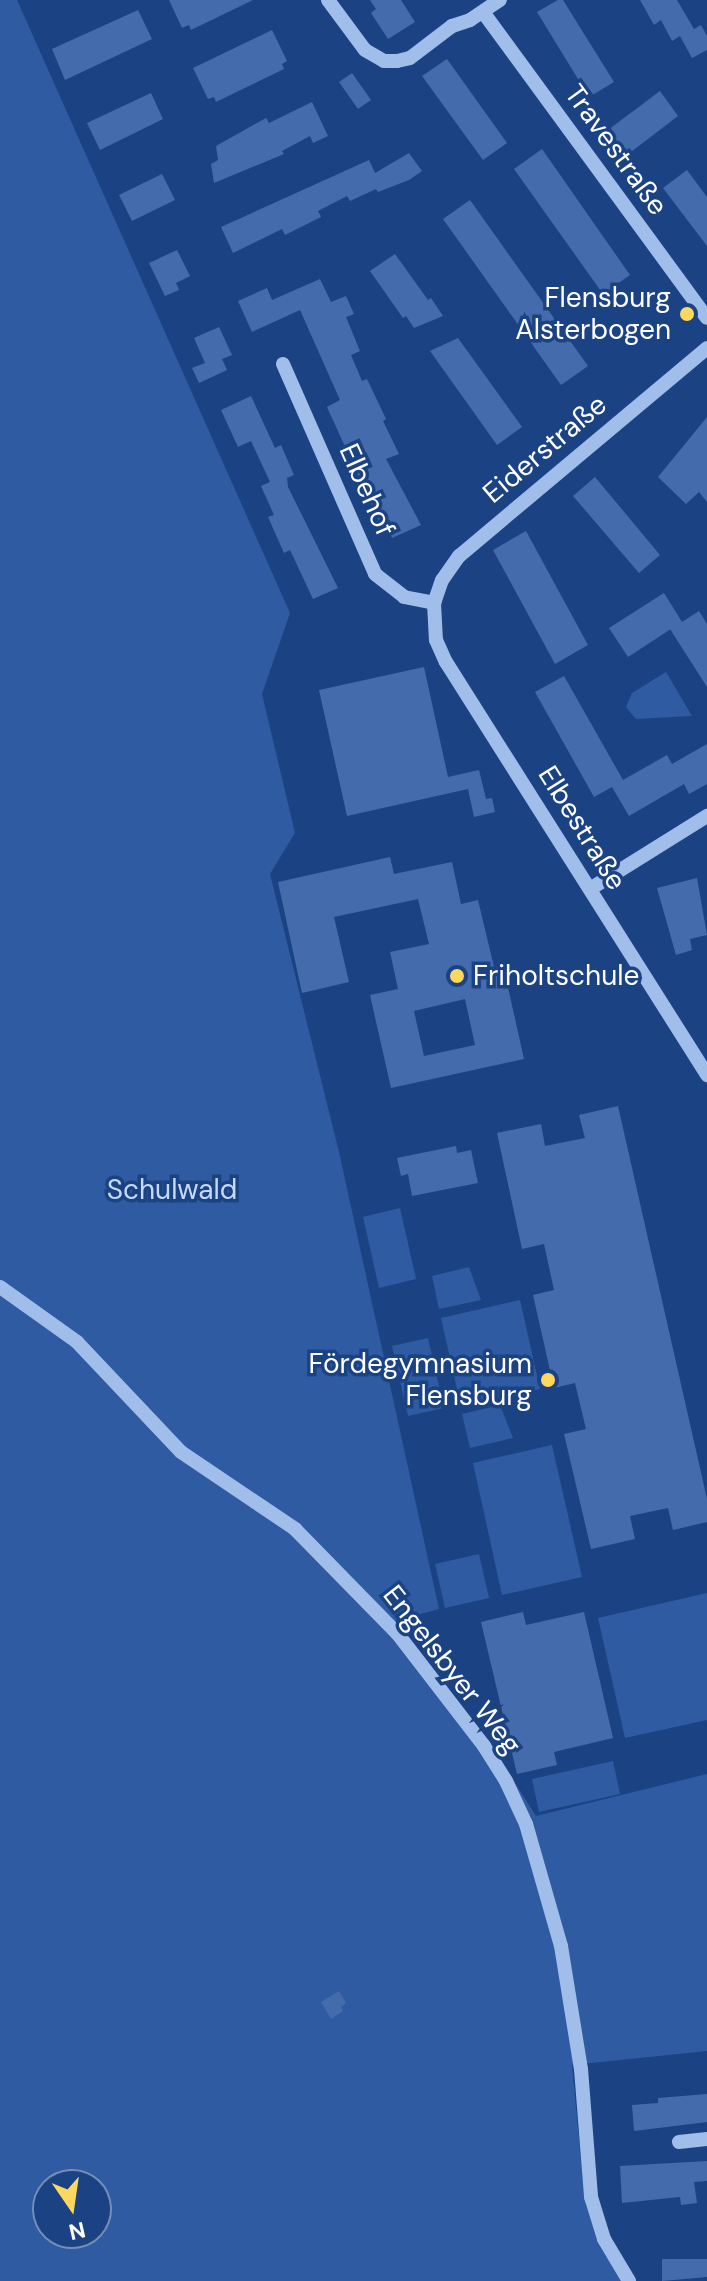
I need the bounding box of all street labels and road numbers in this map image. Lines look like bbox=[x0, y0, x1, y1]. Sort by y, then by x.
street label: Travestraße bbox=[557, 78, 675, 222]
street label: Eiderstraße bbox=[477, 388, 613, 510]
street label: Elbehof bbox=[332, 439, 402, 541]
street label: Elbestraße bbox=[531, 760, 633, 896]
street label: Engelsbyer Weg bbox=[376, 1579, 528, 1761]

